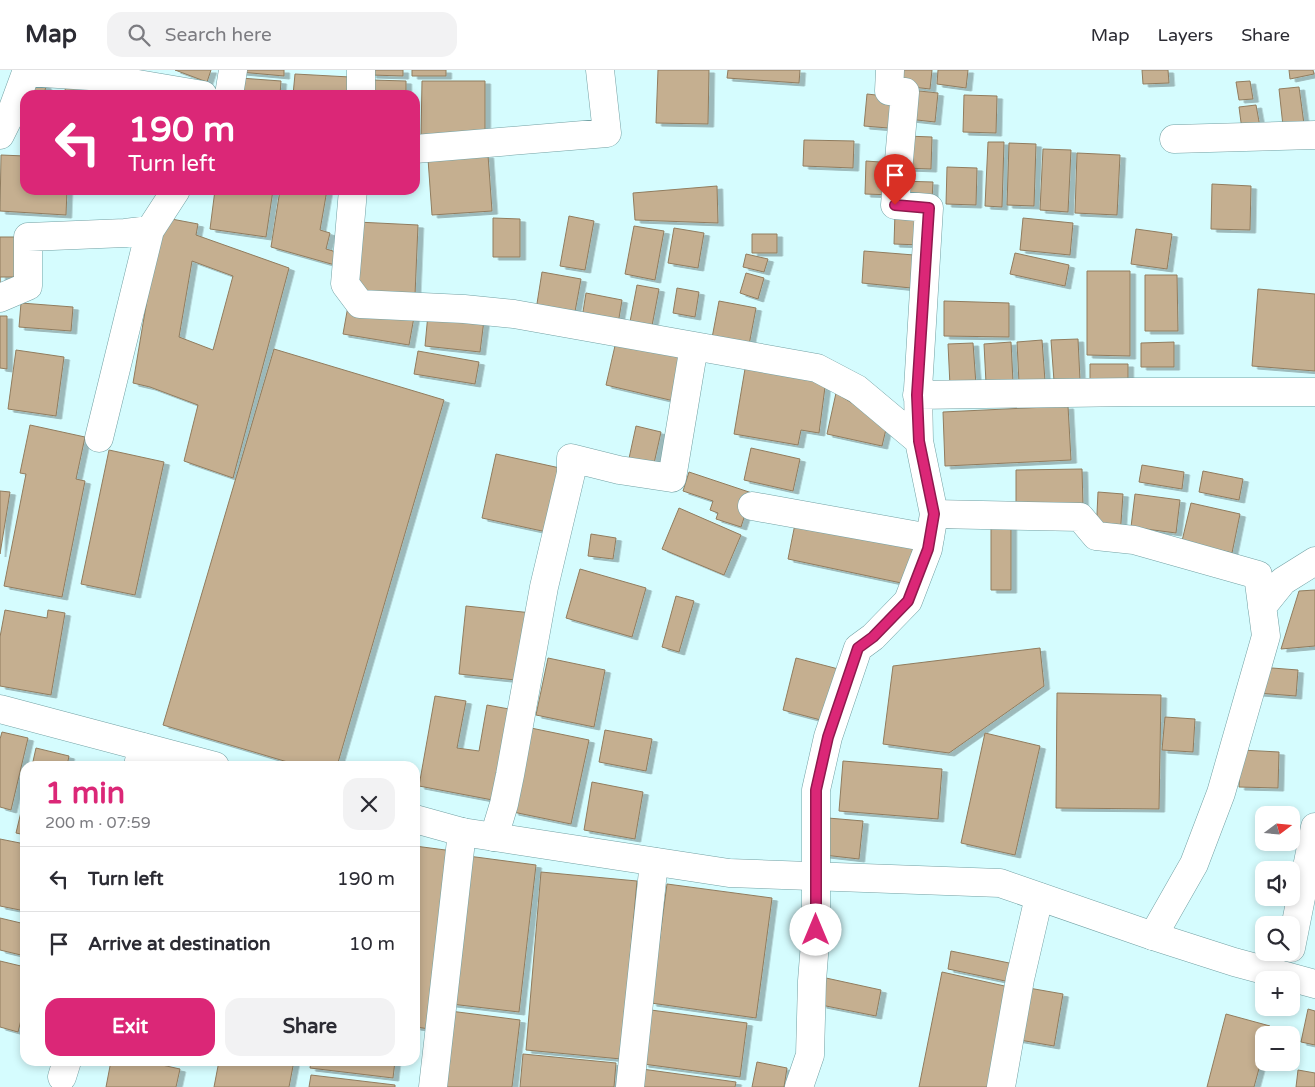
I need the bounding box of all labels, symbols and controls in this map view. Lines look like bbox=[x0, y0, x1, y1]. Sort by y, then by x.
search box bbox=[107, 12, 457, 57]
text: Map bbox=[25, 20, 77, 49]
icon: search bbox=[125, 21, 153, 49]
text: Search here bbox=[165, 24, 272, 46]
text: Map bbox=[1091, 24, 1130, 46]
text: Layers bbox=[1158, 24, 1213, 46]
text: Share bbox=[1241, 24, 1290, 46]
text: 190 m bbox=[128, 109, 235, 151]
icon: left bbox=[45, 110, 110, 175]
text: Turn left bbox=[128, 151, 216, 177]
pin bbox=[874, 154, 916, 205]
icon: arrive bbox=[881, 161, 909, 189]
text: 1 min bbox=[45, 775, 125, 812]
button: close bbox=[343, 778, 395, 830]
north arrow bbox=[1255, 806, 1300, 851]
map controls bbox=[1255, 806, 1300, 1071]
text: 200 m · 07:59 bbox=[45, 813, 151, 833]
button: sound bbox=[1255, 861, 1300, 906]
icon: left bbox=[45, 865, 73, 893]
text: Turn left bbox=[88, 868, 164, 890]
text: 190 m bbox=[337, 868, 395, 890]
position arrow bbox=[789, 903, 841, 955]
button: search bbox=[1255, 916, 1300, 961]
icon: arrive bbox=[45, 930, 73, 958]
text: Arrive at destination bbox=[88, 933, 271, 955]
text: 10 m bbox=[349, 933, 395, 955]
button: + bbox=[1255, 971, 1300, 1016]
button: Exit bbox=[45, 998, 215, 1056]
button: Share bbox=[225, 998, 395, 1056]
button: − bbox=[1255, 1026, 1300, 1071]

